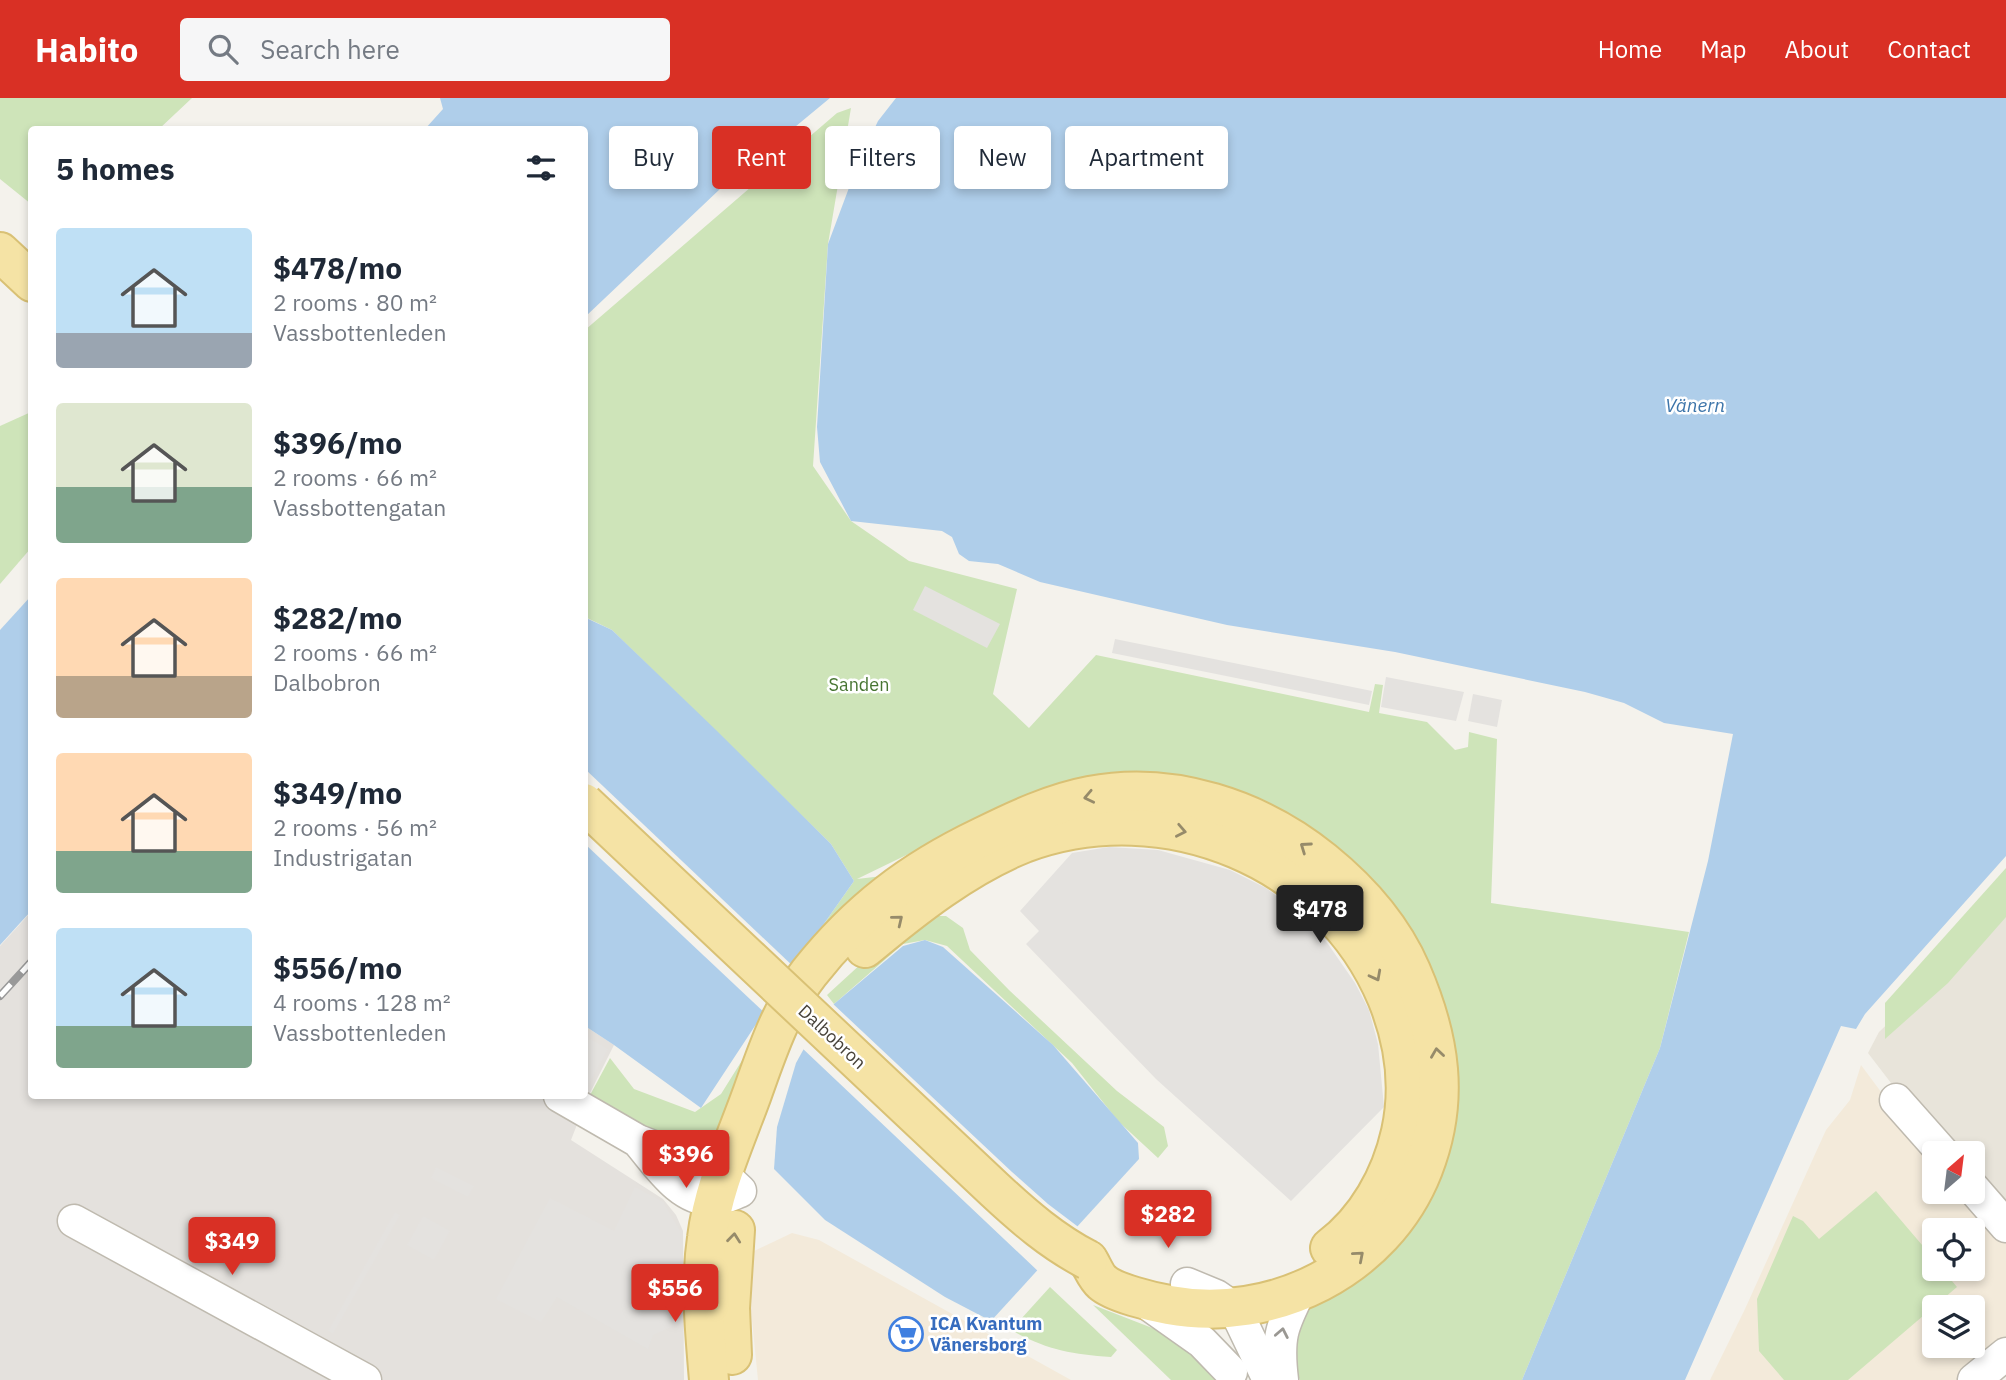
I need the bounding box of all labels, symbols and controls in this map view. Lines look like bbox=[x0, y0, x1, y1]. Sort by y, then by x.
search box bbox=[180, 18, 670, 81]
text: Habito bbox=[35, 28, 138, 71]
icon: search bbox=[204, 30, 242, 68]
text: Search here bbox=[260, 32, 400, 66]
text: Home bbox=[1598, 33, 1662, 65]
text: Map bbox=[1700, 33, 1746, 65]
text: About bbox=[1784, 33, 1849, 65]
text: Contact bbox=[1887, 33, 1971, 65]
chip: Buy bbox=[609, 126, 698, 189]
chip: Rent bbox=[712, 126, 811, 189]
chip: Filters bbox=[825, 126, 940, 189]
chip: New bbox=[954, 126, 1051, 189]
chip: Apartment bbox=[1065, 126, 1228, 189]
text: 5 homes bbox=[56, 149, 175, 188]
icon: filters bbox=[522, 149, 560, 187]
text: $478/mo bbox=[273, 248, 402, 287]
icon: home bbox=[112, 256, 196, 340]
text: 2 rooms · 80 m² bbox=[273, 287, 437, 317]
text: Vassbottenleden bbox=[273, 317, 447, 347]
water label: Vänern bbox=[1665, 393, 1725, 417]
text: $396/mo bbox=[273, 423, 402, 462]
icon: home bbox=[112, 431, 196, 515]
text: 2 rooms · 66 m² bbox=[273, 462, 437, 492]
text: Vassbottengatan bbox=[273, 492, 446, 522]
text: $282/mo bbox=[273, 598, 402, 637]
icon: home bbox=[112, 606, 196, 690]
text: 2 rooms · 66 m² bbox=[273, 637, 437, 667]
text: Dalbobron bbox=[273, 667, 381, 697]
park label: Sanden bbox=[829, 673, 889, 696]
text: $349/mo bbox=[273, 773, 402, 812]
icon: home bbox=[112, 781, 196, 865]
one-way arrow bbox=[1083, 789, 1095, 804]
text: 2 rooms · 56 m² bbox=[273, 812, 437, 842]
one-way arrow bbox=[1175, 822, 1187, 837]
text: Industrigatan bbox=[273, 842, 413, 872]
one-way arrow bbox=[1300, 843, 1313, 855]
pin: $478 bbox=[1279, 886, 1361, 945]
text: $478 bbox=[1292, 893, 1348, 923]
one-way arrow bbox=[890, 916, 903, 928]
text: $556/mo bbox=[273, 948, 402, 987]
icon: home bbox=[112, 956, 196, 1040]
one-way arrow bbox=[1368, 969, 1381, 981]
text: 4 rooms · 128 m² bbox=[273, 987, 451, 1017]
street label: Dalbobron bbox=[794, 999, 871, 1074]
text: Vassbottenleden bbox=[273, 1017, 447, 1047]
one-way arrow bbox=[1429, 1047, 1444, 1059]
pin: $396 bbox=[645, 1130, 727, 1190]
text: $396 bbox=[658, 1138, 714, 1168]
north arrow bbox=[1922, 1141, 1984, 1204]
map controls bbox=[1922, 1141, 1985, 1358]
pin: $282 bbox=[1127, 1190, 1209, 1250]
text: $282 bbox=[1140, 1198, 1196, 1228]
pin: $349 bbox=[191, 1218, 273, 1277]
button: locate bbox=[1922, 1218, 1985, 1281]
text: $349 bbox=[204, 1225, 260, 1255]
one-way arrow bbox=[726, 1233, 741, 1244]
one-way arrow bbox=[1351, 1252, 1364, 1264]
pin: $556 bbox=[634, 1264, 716, 1324]
text: $556 bbox=[647, 1272, 703, 1302]
button: layers bbox=[1922, 1295, 1985, 1358]
place label: ICA Kvantum Vänersborg bbox=[930, 1312, 1042, 1356]
supermarket icon: ICA Kvantum Vänersborg bbox=[887, 1315, 925, 1353]
one-way arrow bbox=[1273, 1327, 1288, 1339]

